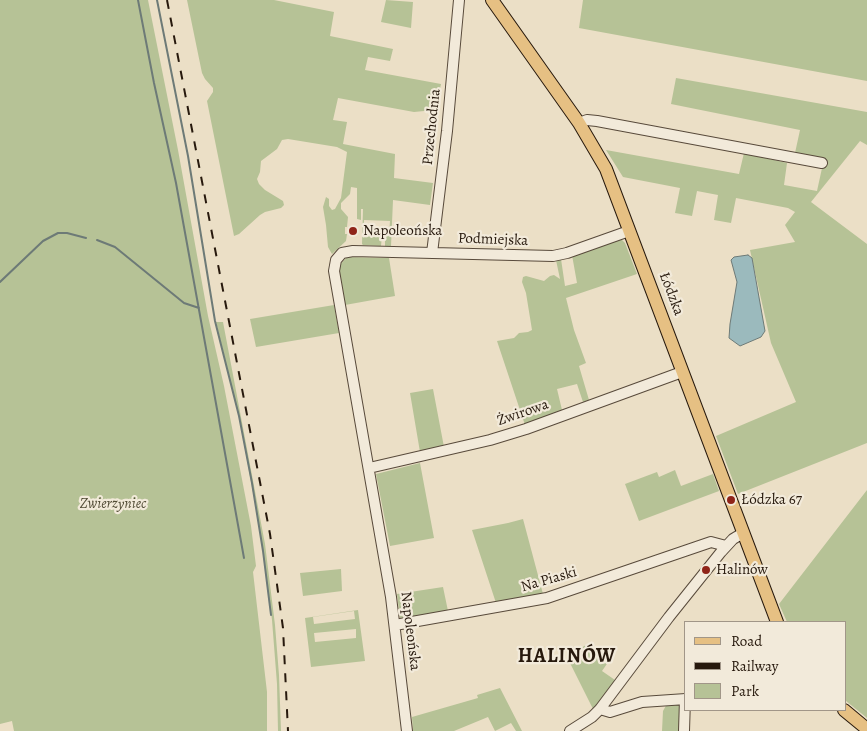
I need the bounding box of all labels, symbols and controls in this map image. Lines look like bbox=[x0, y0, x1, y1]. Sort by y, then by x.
street label: Przechodnia bbox=[419, 88, 445, 166]
place label: Napoleońska bbox=[363, 222, 442, 240]
marker: Napoleońska bbox=[347, 225, 359, 237]
street label: Podmiejska bbox=[457, 230, 529, 250]
street label: Łódzka bbox=[655, 270, 687, 318]
street label: Żwirowa bbox=[495, 396, 551, 430]
place label: Łódzka 67 bbox=[741, 491, 802, 509]
marker: Łódzka 67 bbox=[725, 494, 737, 506]
park label: Zwierzyniec bbox=[80, 495, 146, 513]
place label: Halinów bbox=[716, 561, 768, 579]
street label: Na Piaski bbox=[519, 563, 579, 597]
marker: Halinów bbox=[700, 564, 712, 576]
street label: Napoleońska bbox=[396, 591, 424, 671]
legend bbox=[684, 621, 847, 711]
text: Road bbox=[731, 631, 762, 651]
district label: HALINÓW bbox=[517, 645, 617, 669]
text: Railway bbox=[731, 656, 778, 676]
text: Park bbox=[731, 681, 759, 701]

